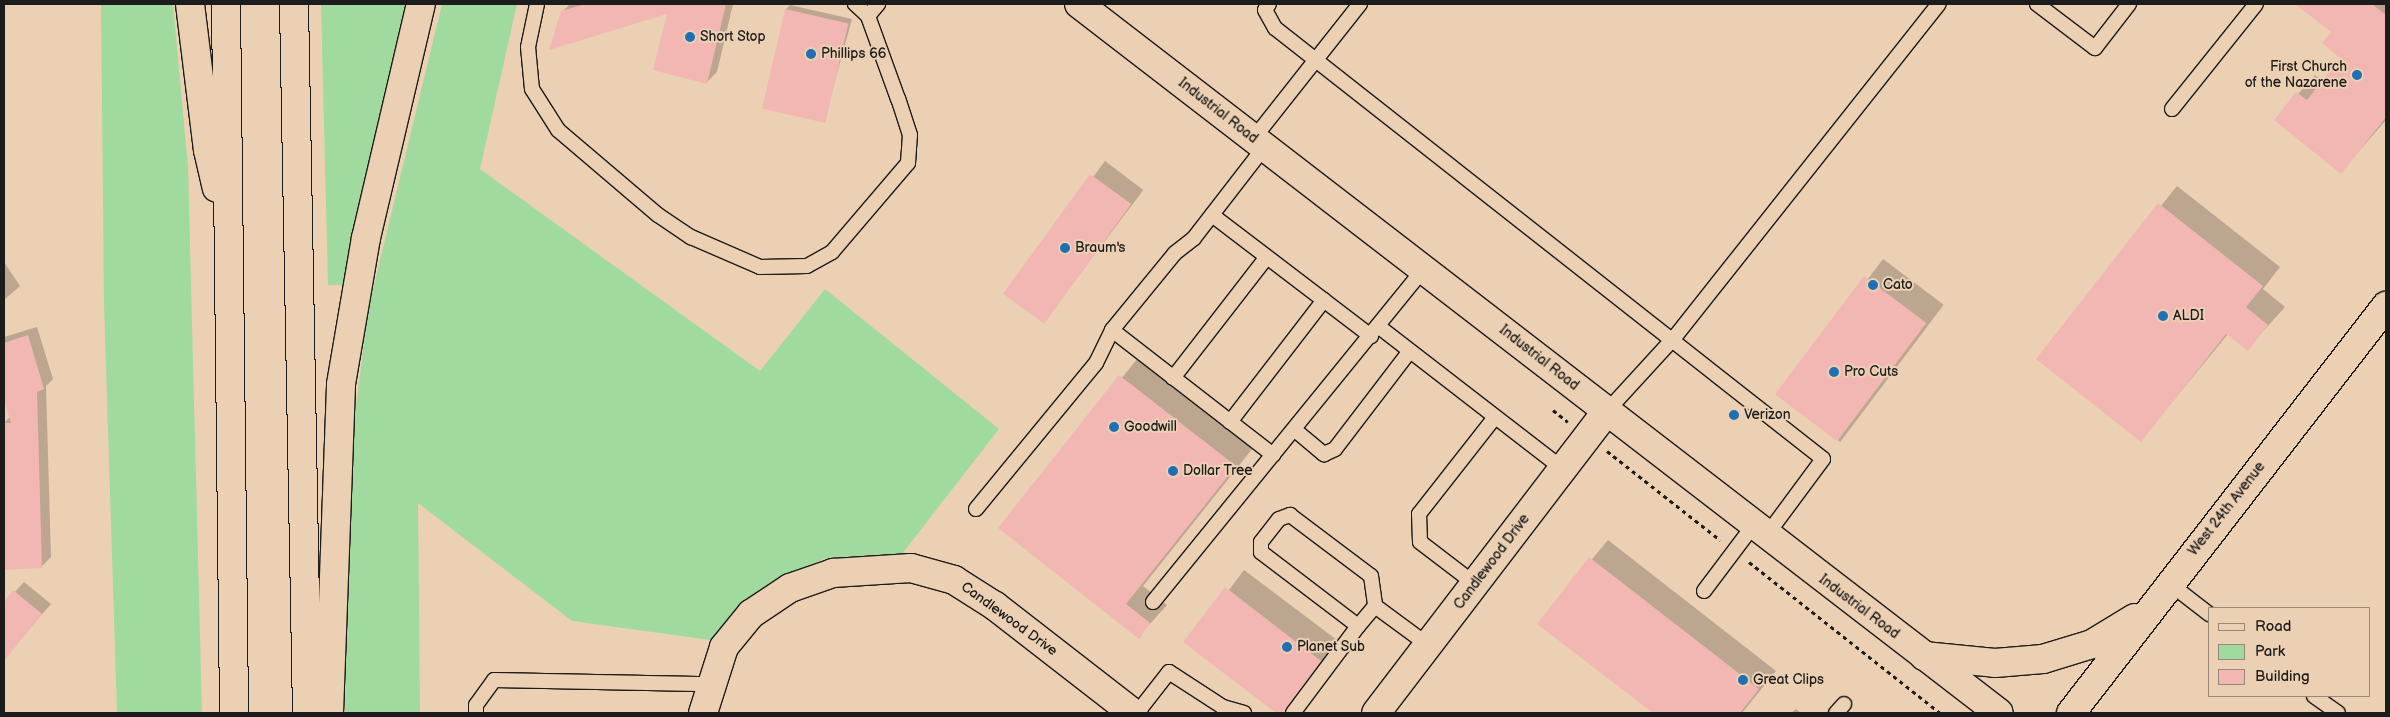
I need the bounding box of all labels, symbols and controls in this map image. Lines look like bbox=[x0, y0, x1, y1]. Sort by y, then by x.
place label: Short Stop bbox=[700, 29, 766, 45]
marker: Short Stop bbox=[684, 31, 696, 43]
place label: Phillips 66 bbox=[821, 46, 886, 62]
marker: Phillips 66 bbox=[805, 48, 817, 60]
place label: First Church of the Nazarene bbox=[2245, 59, 2347, 92]
marker: First Church of the Nazarene bbox=[2351, 69, 2363, 81]
street label: Industrial Road bbox=[1175, 75, 1261, 147]
place label: Braum's bbox=[1075, 240, 1126, 256]
marker: Braum's bbox=[1059, 242, 1071, 254]
place label: Cato bbox=[1883, 277, 1913, 293]
marker: Cato bbox=[1867, 279, 1879, 291]
place label: ALDI bbox=[2173, 308, 2204, 324]
marker: ALDI bbox=[2157, 310, 2169, 322]
street label: Industrial Road bbox=[1496, 322, 1582, 394]
place label: Pro Cuts bbox=[1844, 364, 1898, 380]
marker: Pro Cuts bbox=[1828, 366, 1840, 378]
place label: Verizon bbox=[1744, 407, 1791, 423]
marker: Verizon bbox=[1728, 409, 1740, 421]
place label: Goodwill bbox=[1124, 419, 1177, 435]
marker: Goodwill bbox=[1108, 421, 1120, 433]
street label: West 24th Avenue bbox=[2185, 459, 2269, 559]
place label: Dollar Tree bbox=[1183, 463, 1253, 479]
marker: Dollar Tree bbox=[1167, 465, 1179, 477]
street label: Candlewood Drive bbox=[1451, 511, 1533, 613]
street label: Industrial Road bbox=[1815, 571, 1903, 643]
street label: Candlewood Drive bbox=[958, 578, 1060, 660]
legend bbox=[2208, 607, 2370, 697]
text: Road bbox=[2255, 617, 2291, 636]
place label: Planet Sub bbox=[1297, 639, 1365, 655]
marker: Planet Sub bbox=[1281, 641, 1293, 653]
text: Park bbox=[2255, 642, 2285, 661]
text: Building bbox=[2255, 667, 2310, 686]
place label: Great Clips bbox=[1753, 672, 1824, 688]
marker: Great Clips bbox=[1737, 674, 1749, 686]

